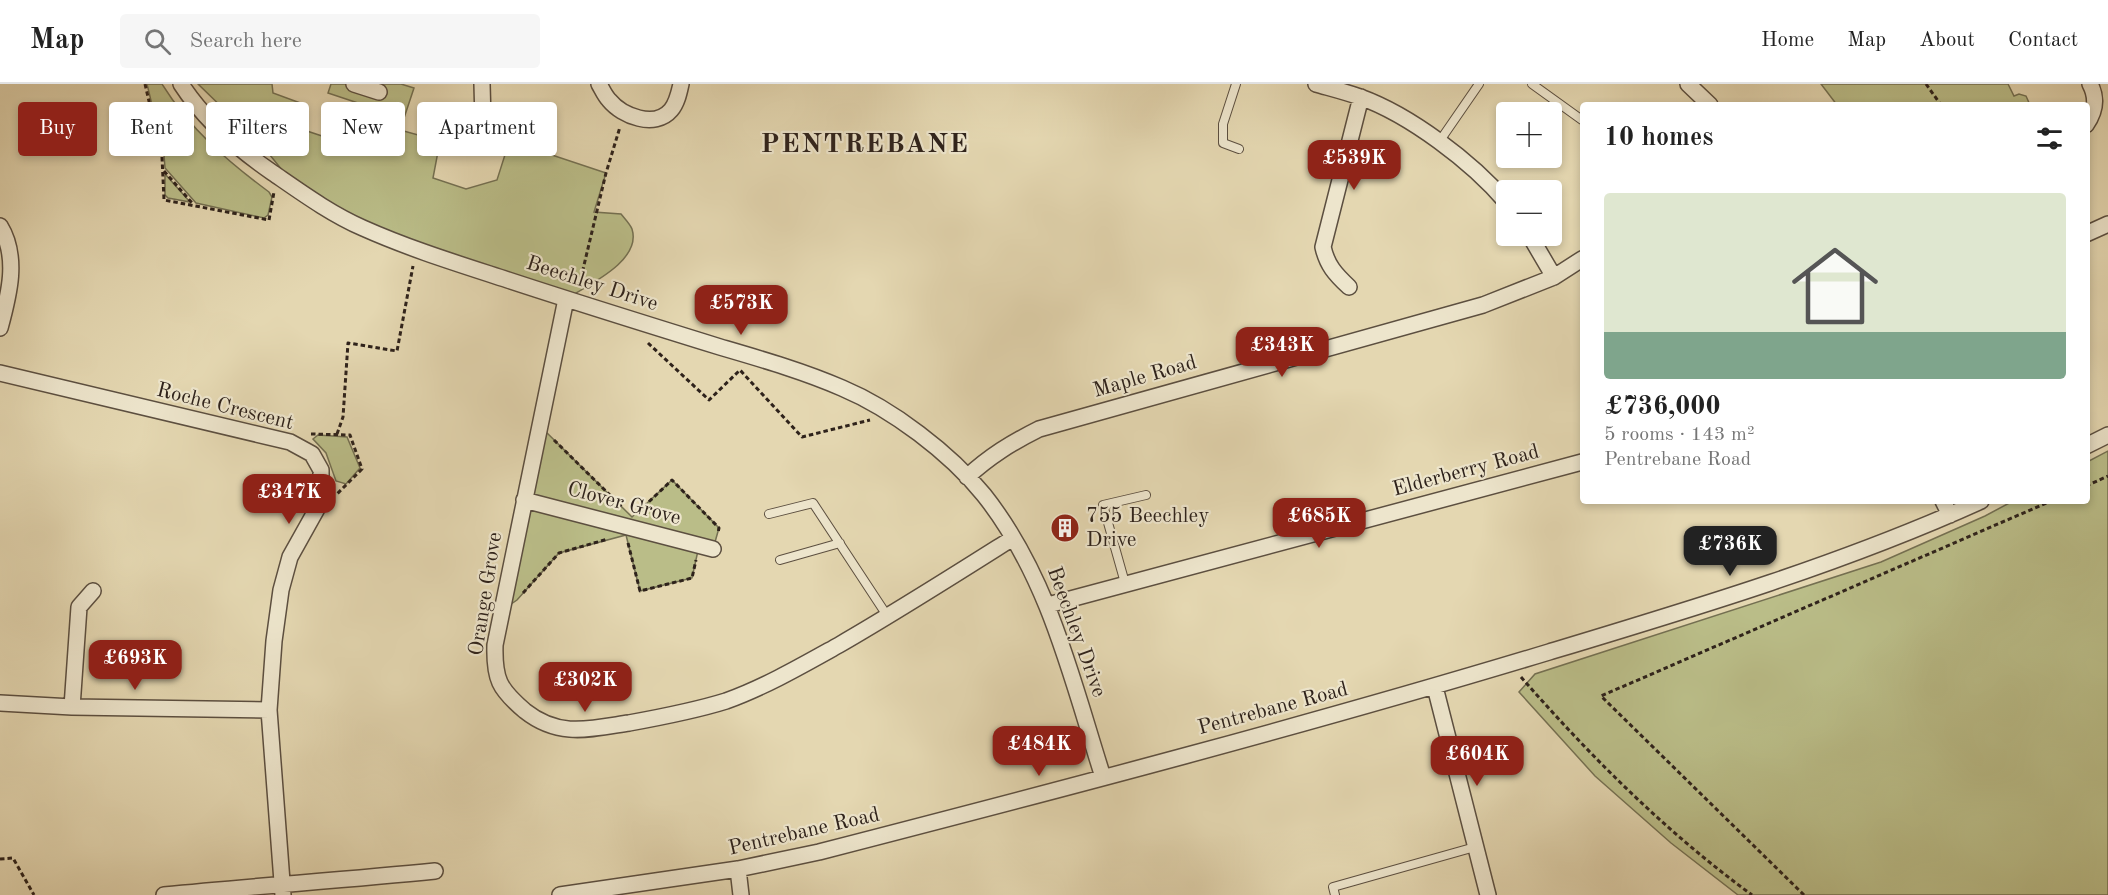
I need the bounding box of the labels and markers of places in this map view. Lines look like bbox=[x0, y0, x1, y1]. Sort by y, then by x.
pin: £539K bbox=[1312, 140, 1396, 191]
pin: £573K bbox=[699, 285, 783, 336]
pin: £343K bbox=[1240, 327, 1324, 378]
pin: £347K bbox=[247, 474, 331, 525]
pin: £685K bbox=[1277, 498, 1361, 549]
place label: 755 Beechley Drive bbox=[1086, 506, 1209, 551]
building icon: 755 Beechley Drive bbox=[1049, 512, 1081, 544]
pin: £736K bbox=[1688, 526, 1772, 577]
pin: £693K bbox=[93, 640, 177, 691]
pin: £302K bbox=[543, 662, 627, 713]
pin: £484K bbox=[997, 726, 1081, 777]
pin: £604K bbox=[1435, 736, 1519, 787]

